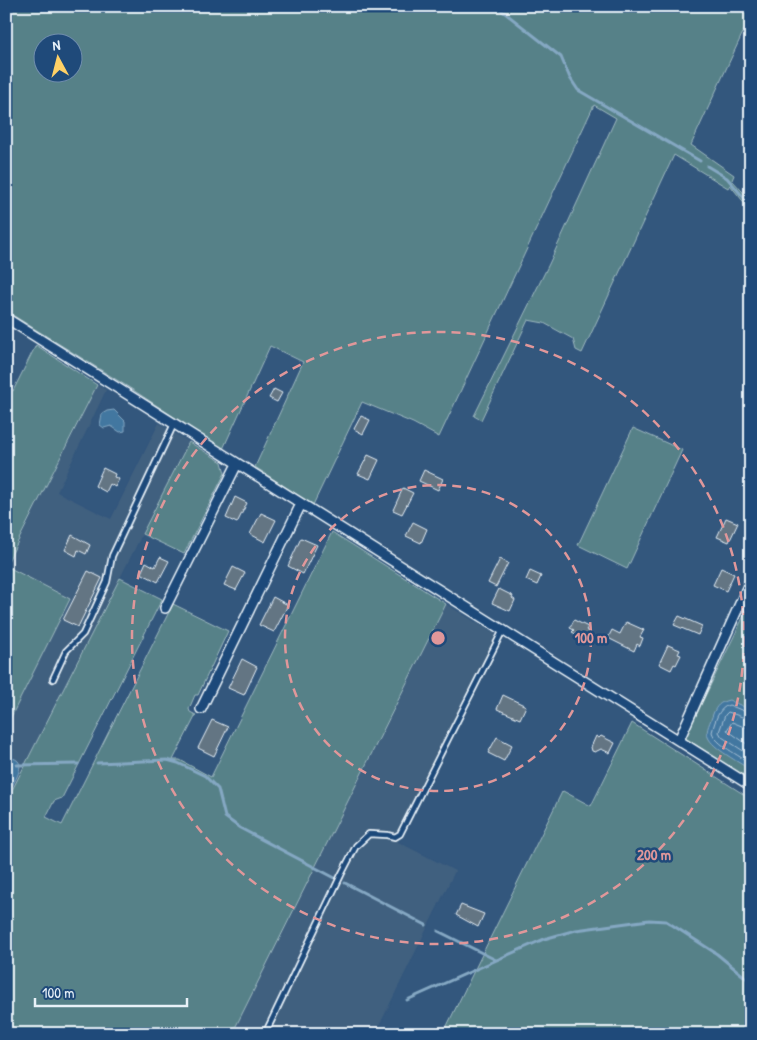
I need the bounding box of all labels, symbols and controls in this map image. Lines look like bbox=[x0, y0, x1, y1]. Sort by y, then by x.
north arrow bbox=[32, 32, 82, 82]
text: N bbox=[51, 35, 62, 54]
text: 100 m bbox=[575, 627, 607, 648]
centre of rings bbox=[429, 629, 447, 647]
text: 200 m bbox=[637, 844, 671, 865]
scale bar bbox=[35, 975, 188, 1007]
text: 100 m bbox=[42, 982, 75, 1003]

